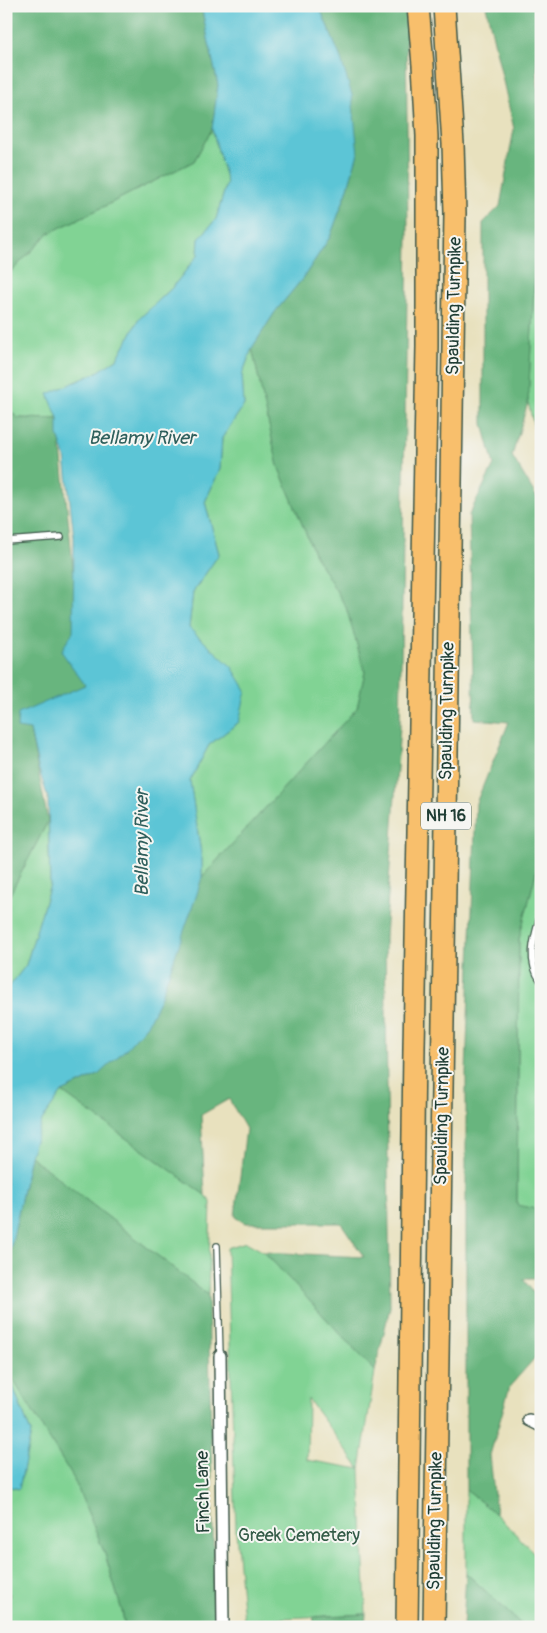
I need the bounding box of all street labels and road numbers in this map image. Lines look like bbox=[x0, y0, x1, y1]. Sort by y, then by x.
street label: Spaulding Turnpike bbox=[441, 236, 467, 375]
street label: Spaulding Turnpike bbox=[434, 641, 460, 780]
road number: NH 16 bbox=[421, 802, 471, 829]
street label: Spaulding Turnpike bbox=[429, 1046, 455, 1185]
street label: Finch Lane bbox=[191, 1450, 215, 1533]
street label: Spaulding Turnpike bbox=[422, 1451, 448, 1590]

